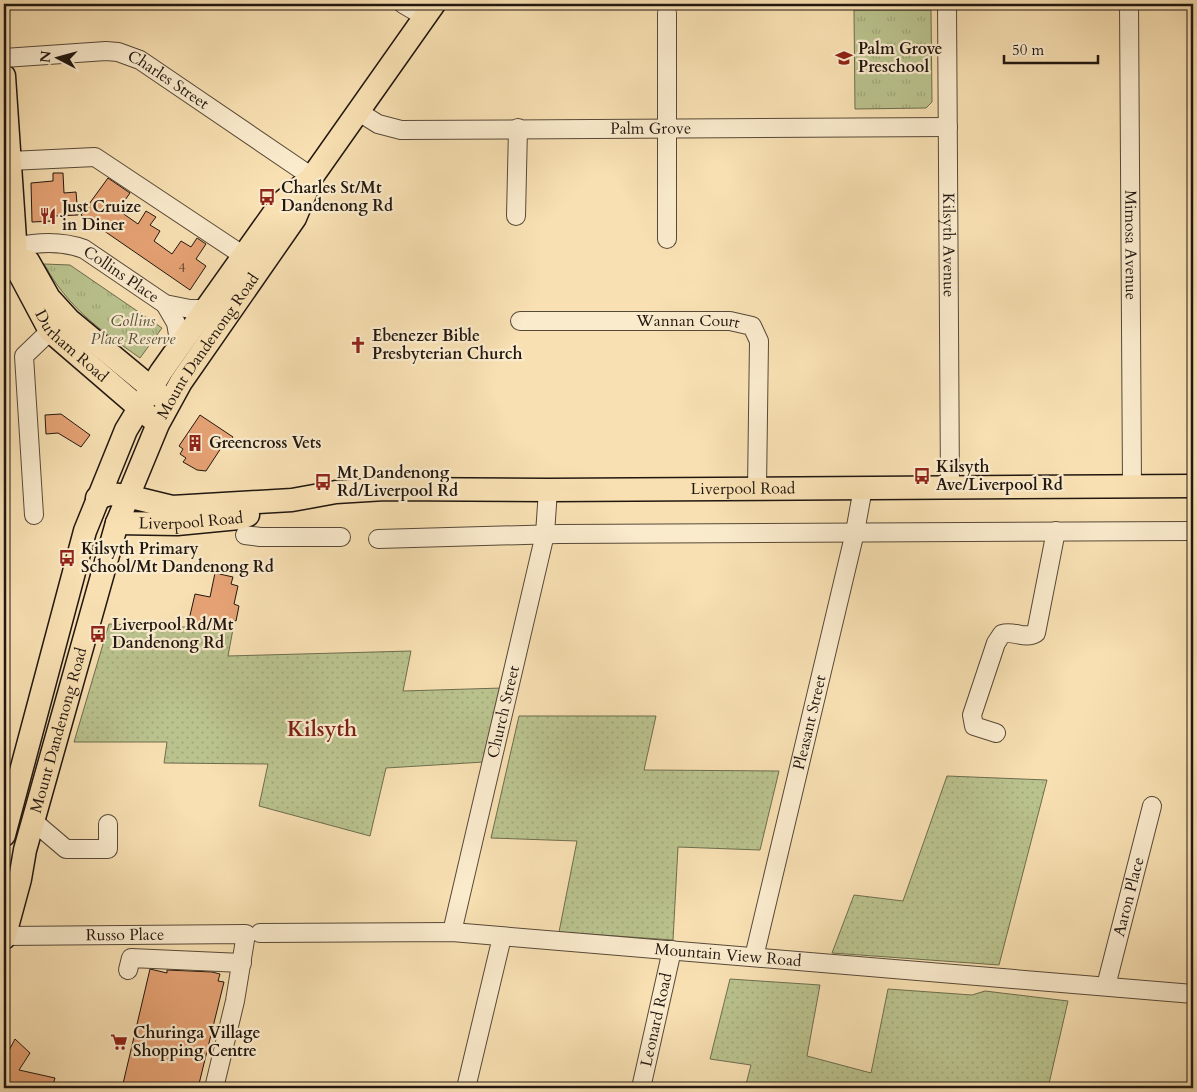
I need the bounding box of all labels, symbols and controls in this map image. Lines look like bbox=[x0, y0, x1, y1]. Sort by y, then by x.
north arrow bbox=[32, 32, 82, 82]
scale bar bbox=[1004, 32, 1098, 64]
place label: Palm Grove Preschool bbox=[858, 38, 943, 78]
text: 50 m bbox=[1012, 40, 1044, 60]
street label: Charles Street bbox=[125, 45, 213, 115]
school or university icon: Palm Grove Preschool bbox=[834, 48, 854, 68]
text: N bbox=[35, 50, 56, 64]
street label: Palm Grove bbox=[610, 117, 691, 140]
place label: Charles St/Mt Dandenong Rd bbox=[281, 177, 393, 217]
bus stop icon: Charles St/Mt Dandenong Rd bbox=[257, 187, 277, 207]
street label: Mimosa Avenue bbox=[1119, 190, 1142, 300]
street label: Kilsyth Avenue bbox=[937, 193, 960, 297]
place label: Just Cruize in Diner bbox=[60, 196, 142, 236]
restaurant icon: Just Cruize in Diner bbox=[38, 206, 58, 226]
street label: Collins Place bbox=[79, 241, 164, 308]
house number: 4 bbox=[178, 258, 186, 277]
street label: Mount Dandenong Road bbox=[152, 268, 265, 423]
street label: Durham Road bbox=[30, 306, 113, 388]
park label: Collins Place Reserve bbox=[91, 310, 176, 350]
street label: Wannan Court bbox=[635, 310, 742, 334]
place label: Ebenezer Bible Presbyterian Church bbox=[372, 325, 522, 365]
church icon: Ebenezer Bible Presbyterian Church bbox=[348, 335, 368, 355]
place label: Greencross Vets bbox=[209, 432, 322, 454]
building icon: Greencross Vets bbox=[185, 433, 205, 453]
place label: Kilsyth Ave/Liverpool Rd bbox=[936, 456, 1063, 496]
place label: Mt Dandenong Rd/Liverpool Rd bbox=[337, 462, 458, 502]
bus stop icon: Kilsyth Ave/Liverpool Rd bbox=[912, 466, 932, 486]
bus stop icon: Mt Dandenong Rd/Liverpool Rd bbox=[313, 472, 333, 492]
street label: Liverpool Road bbox=[690, 477, 796, 500]
street label: Liverpool Road bbox=[138, 507, 245, 535]
place label: Kilsyth Primary School/Mt Dandenong Rd bbox=[81, 538, 274, 578]
bus stop icon: Kilsyth Primary School/Mt Dandenong Rd bbox=[57, 548, 77, 568]
place label: Liverpool Rd/Mt Dandenong Rd bbox=[112, 614, 234, 654]
bus stop icon: Liverpool Rd/Mt Dandenong Rd bbox=[88, 624, 108, 644]
street label: Mount Dandenong Road bbox=[25, 644, 93, 816]
street label: Church Street bbox=[482, 663, 525, 760]
street label: Pleasant Street bbox=[788, 673, 832, 772]
district label: Kilsyth bbox=[287, 715, 357, 744]
street label: Aaron Place bbox=[1108, 855, 1149, 939]
street label: Russo Place bbox=[86, 924, 164, 946]
street label: Mountain View Road bbox=[654, 938, 803, 972]
street label: Leonard Road bbox=[635, 970, 678, 1069]
place label: Churinga Village Shopping Centre bbox=[133, 1022, 261, 1062]
supermarket icon: Churinga Village Shopping Centre bbox=[109, 1032, 129, 1052]

